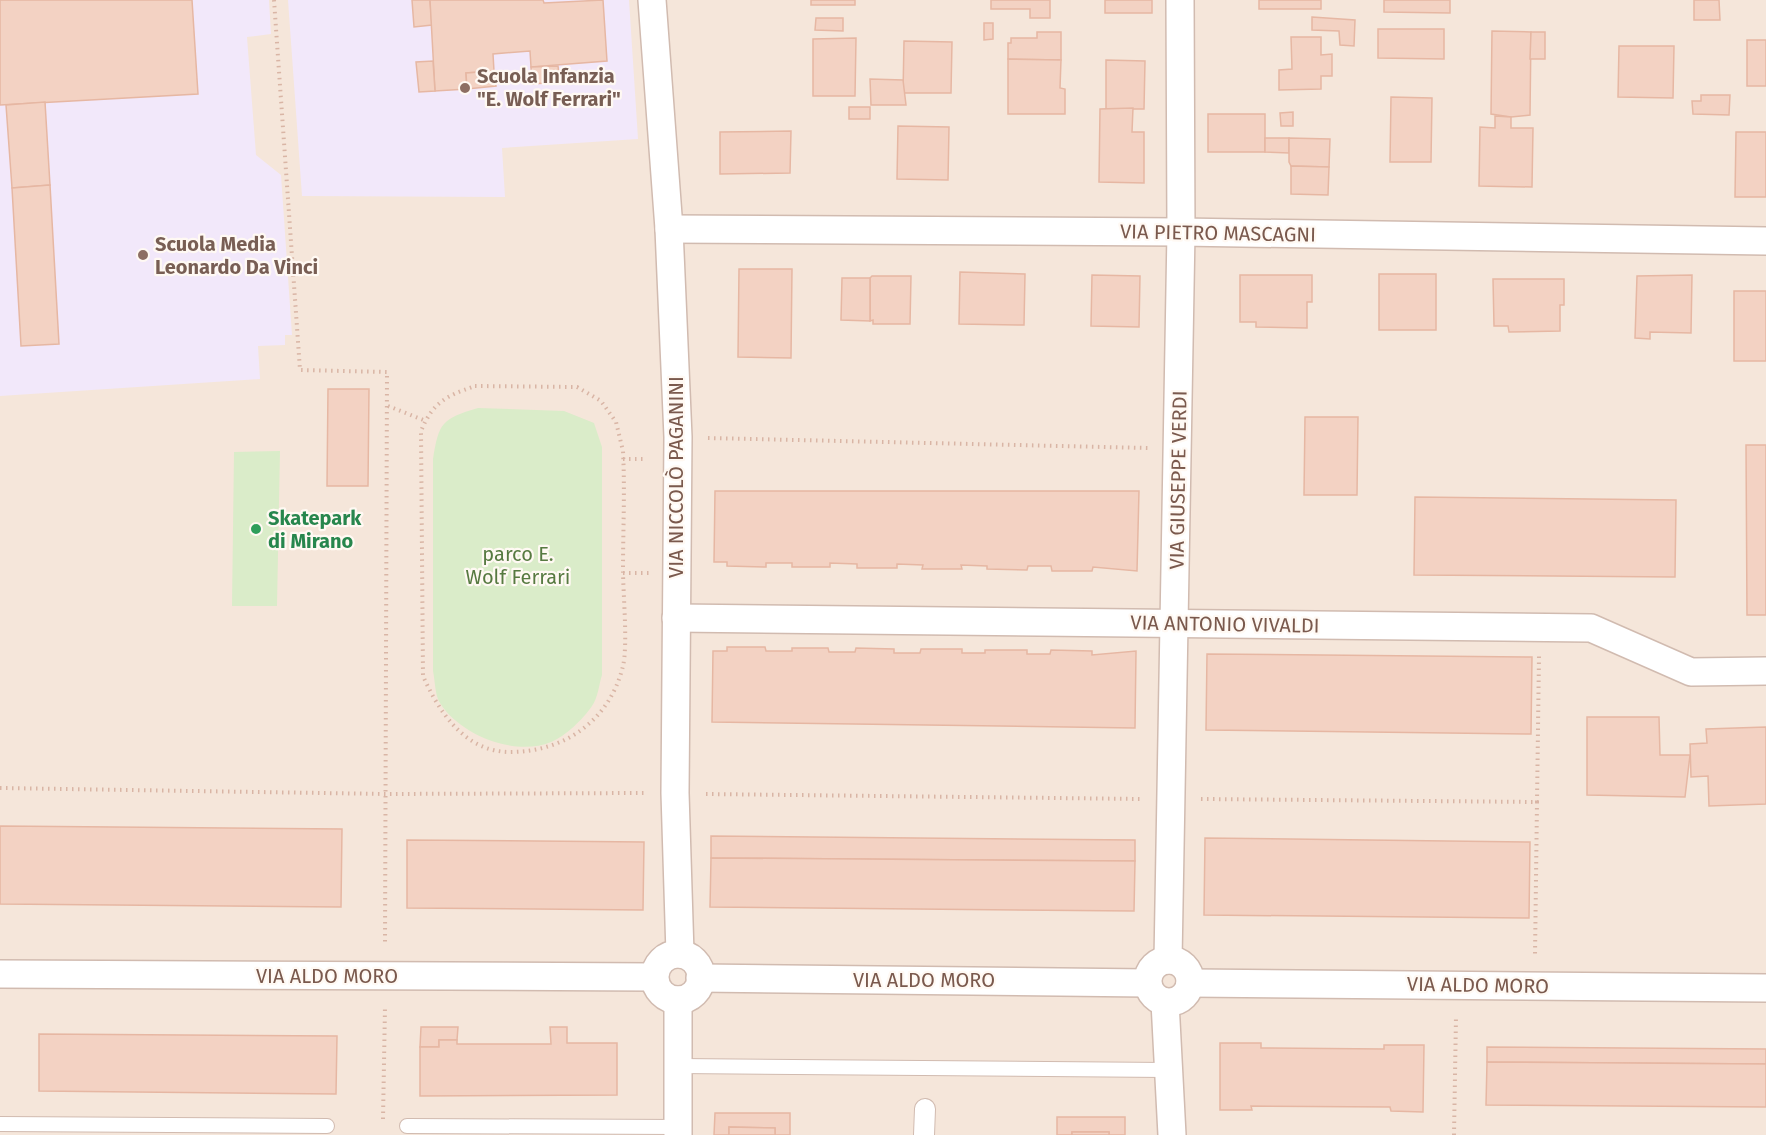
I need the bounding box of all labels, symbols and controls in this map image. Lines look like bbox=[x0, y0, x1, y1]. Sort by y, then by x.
place label: Scuola Infanzia "E. Wolf Ferrari" bbox=[477, 64, 621, 111]
marker: Scuola Infanzia "E. Wolf Ferrari" bbox=[458, 81, 472, 95]
street label: VIA PIETRO MASCAGNI bbox=[1120, 219, 1316, 247]
place label: Scuola Media Leonardo Da Vinci bbox=[155, 232, 318, 279]
marker: Scuola Media Leonardo Da Vinci bbox=[136, 248, 150, 262]
street label: VIA NICCOLÒ PAGANINI bbox=[664, 376, 688, 578]
street label: VIA GIUSEPPE VERDI bbox=[1164, 390, 1192, 570]
place label: Skatepark di Mirano bbox=[268, 506, 362, 553]
marker: Skatepark di Mirano bbox=[249, 522, 263, 536]
park label: parco E. Wolf Ferrari bbox=[466, 542, 570, 589]
street label: VIA ANTONIO VIVALDI bbox=[1130, 610, 1320, 638]
street label: VIA ALDO MORO bbox=[256, 964, 398, 988]
street label: VIA ALDO MORO bbox=[853, 968, 995, 992]
street label: VIA ALDO MORO bbox=[1407, 972, 1549, 998]

